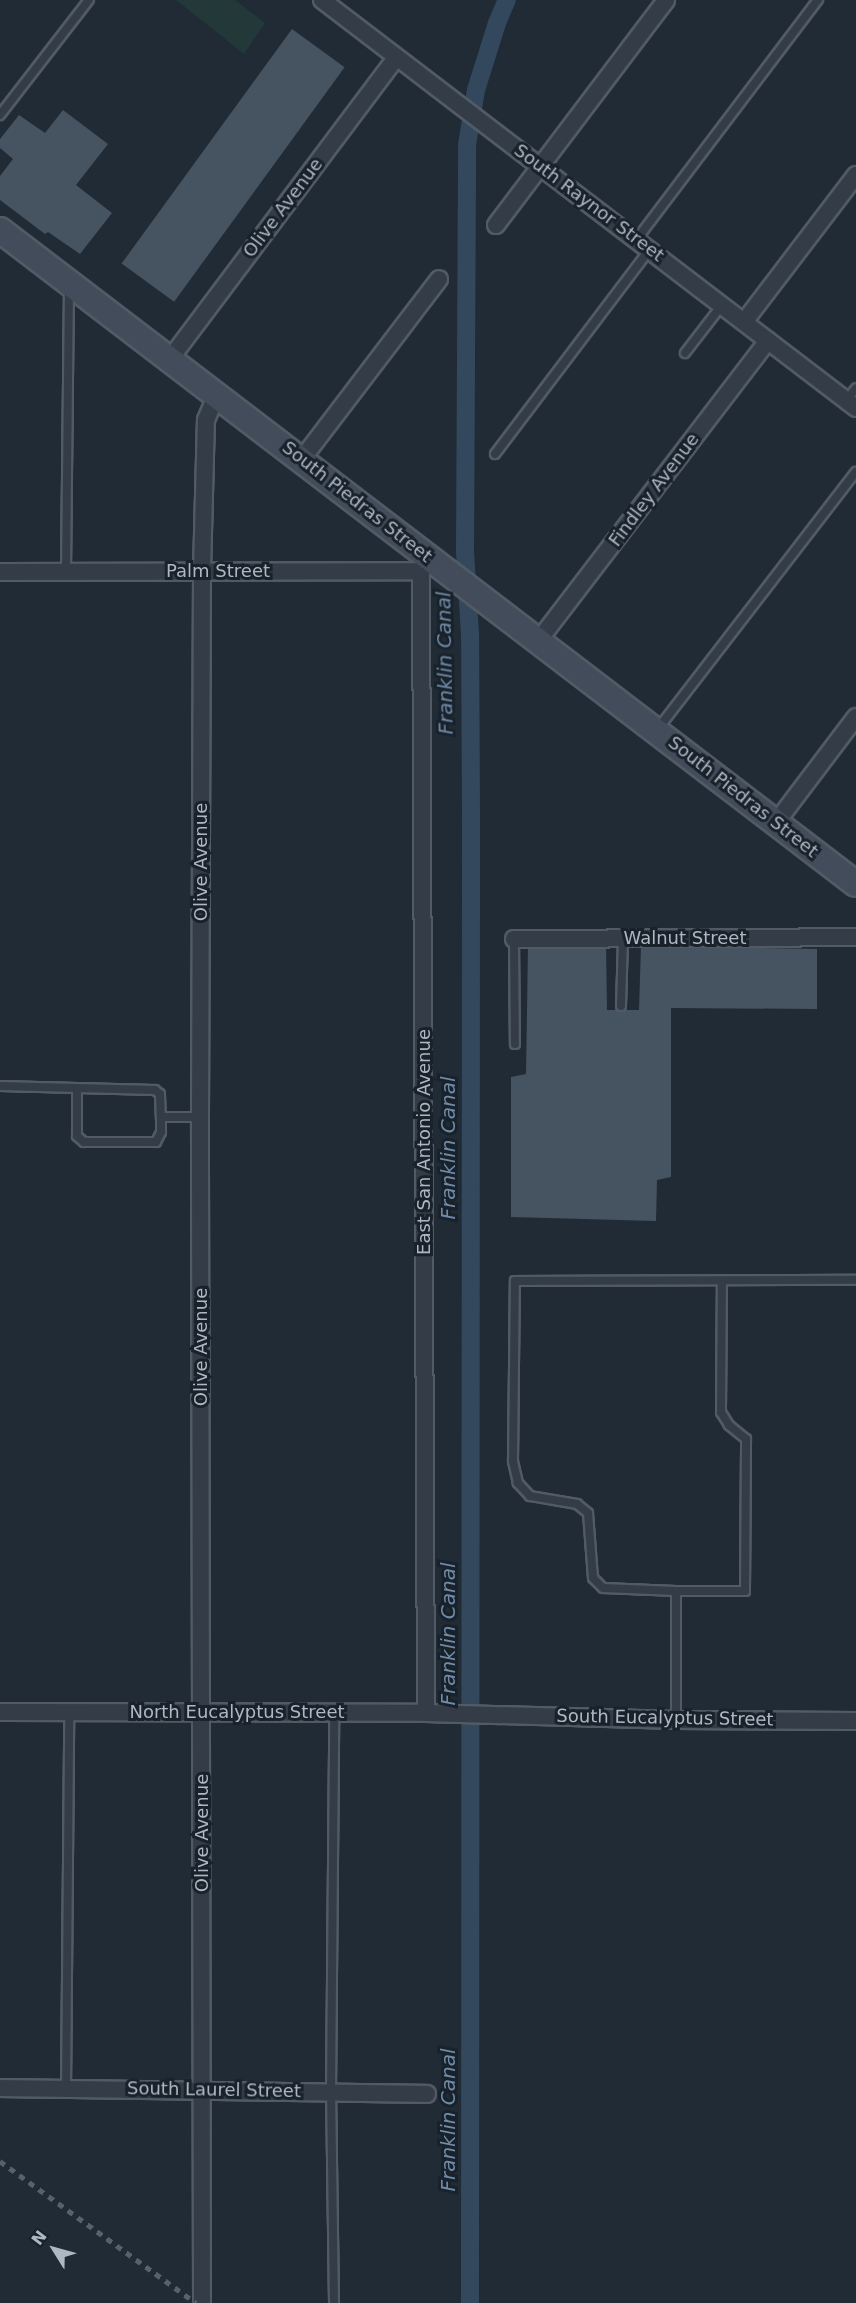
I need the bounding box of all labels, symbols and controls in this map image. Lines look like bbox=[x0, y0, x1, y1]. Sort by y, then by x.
street label: South Raynor Street bbox=[510, 140, 668, 266]
street label: Olive Avenue bbox=[239, 154, 327, 262]
street label: Findley Avenue bbox=[604, 429, 704, 551]
street label: South Piedras Street bbox=[278, 437, 436, 567]
street label: Palm Street bbox=[166, 560, 270, 582]
water label: Franklin Canal bbox=[432, 591, 458, 735]
street label: South Piedras Street bbox=[664, 732, 822, 862]
street label: Olive Avenue bbox=[190, 803, 212, 921]
street label: Walnut Street bbox=[624, 927, 746, 949]
street label: East San Antonio Avenue bbox=[413, 1029, 435, 1255]
water label: Franklin Canal bbox=[436, 1076, 460, 1220]
street label: Olive Avenue bbox=[190, 1288, 212, 1406]
water label: Franklin Canal bbox=[436, 1562, 460, 1706]
street label: North Eucalyptus Street bbox=[129, 1701, 345, 1723]
street label: South Eucalyptus Street bbox=[556, 1705, 774, 1731]
street label: Olive Avenue bbox=[191, 1774, 213, 1892]
water label: Franklin Canal bbox=[436, 2048, 460, 2192]
street label: South Laurel Street bbox=[127, 2078, 301, 2102]
north arrow bbox=[24, 2219, 84, 2279]
text: N bbox=[28, 2227, 51, 2249]

